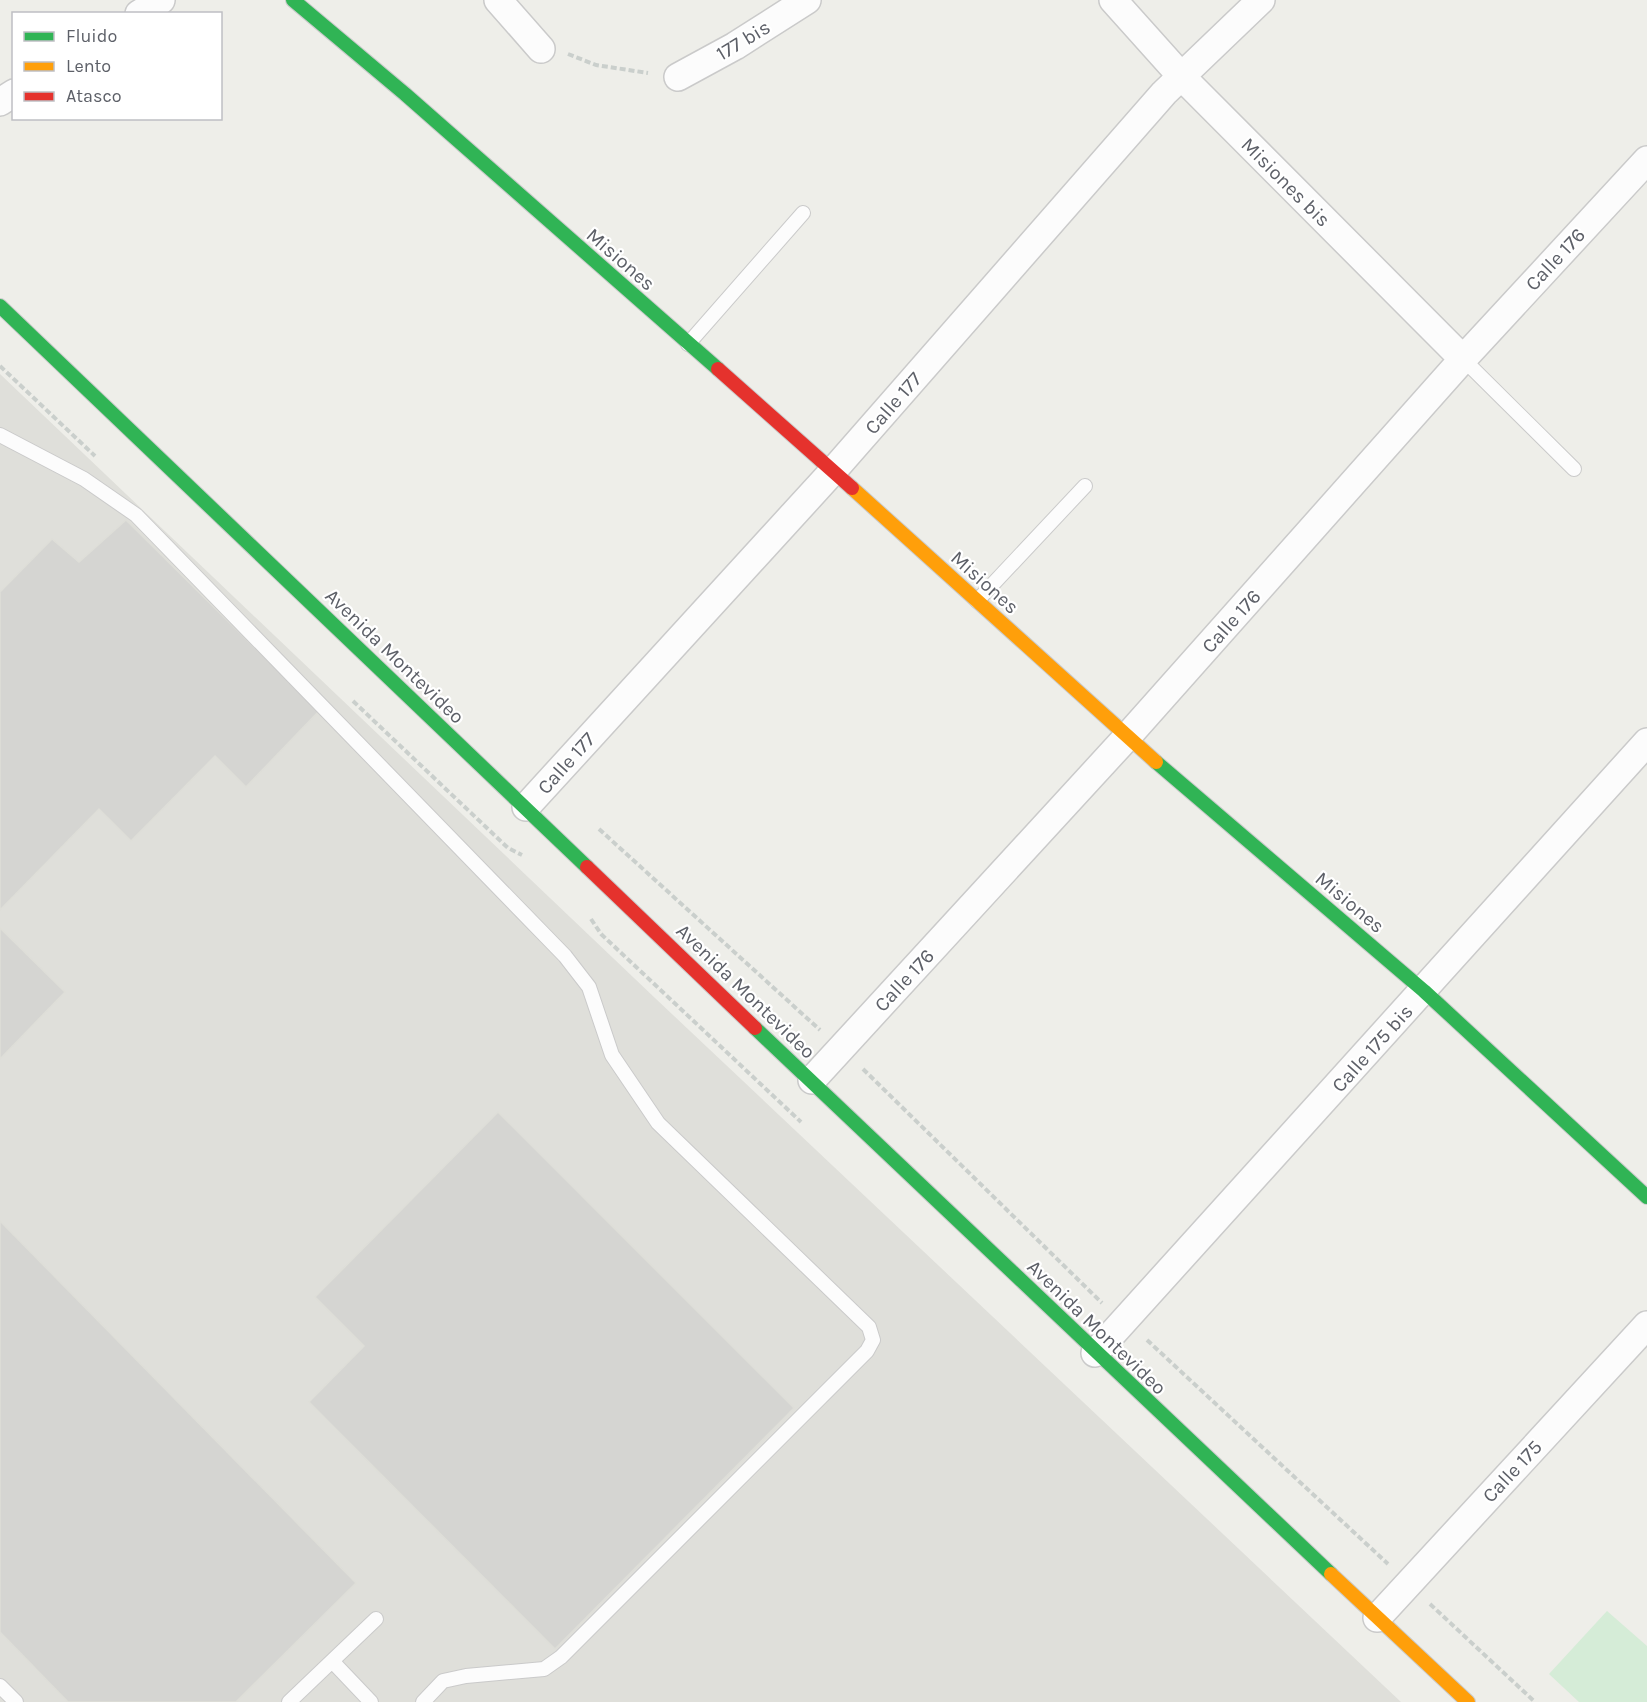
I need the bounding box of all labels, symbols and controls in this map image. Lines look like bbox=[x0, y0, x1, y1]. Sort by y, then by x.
legend bbox=[12, 12, 222, 120]
street label: 177 bis bbox=[712, 16, 774, 65]
text: Fluido bbox=[66, 25, 117, 47]
text: Lento bbox=[66, 55, 111, 77]
text: Atasco bbox=[66, 85, 122, 107]
street label: Misiones bis bbox=[1236, 133, 1335, 232]
street label: Misiones bbox=[582, 223, 660, 295]
street label: Calle 176 bbox=[1521, 223, 1590, 295]
street label: Calle 177 bbox=[860, 367, 927, 439]
street label: Misiones bbox=[946, 546, 1023, 619]
street label: Avenida Montevideo bbox=[321, 584, 469, 728]
street label: Calle 176 bbox=[1197, 585, 1266, 658]
street label: Calle 177 bbox=[533, 727, 600, 799]
street label: Misiones bbox=[1310, 867, 1389, 938]
street label: Avenida Montevideo bbox=[672, 919, 820, 1063]
street label: Calle 176 bbox=[870, 944, 939, 1016]
street label: Calle 175 bis bbox=[1327, 1000, 1418, 1097]
street label: Avenida Montevideo bbox=[1023, 1255, 1171, 1399]
street label: Calle 175 bbox=[1478, 1435, 1547, 1507]

